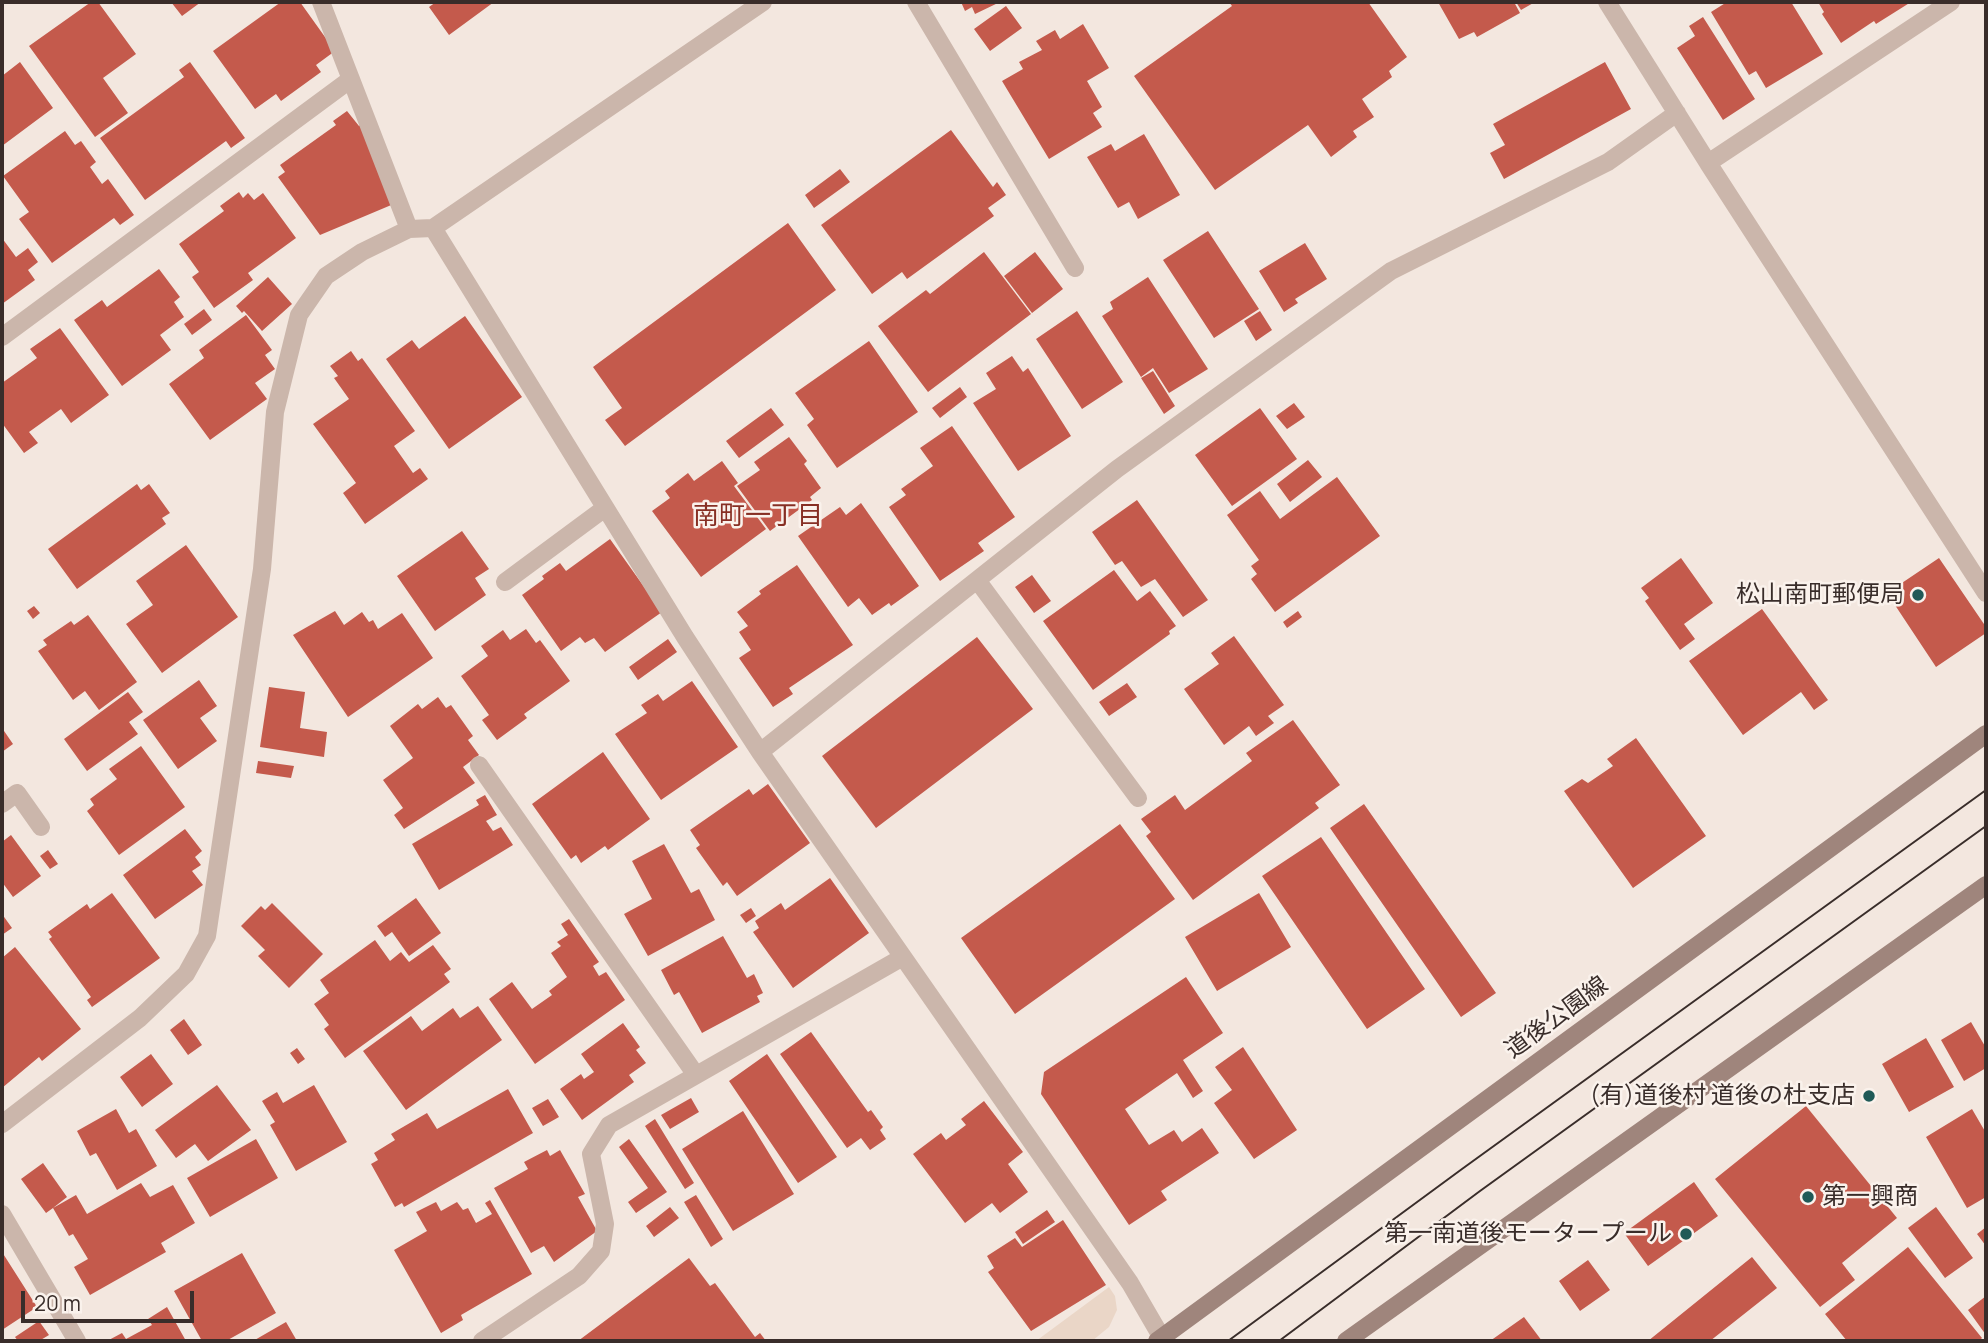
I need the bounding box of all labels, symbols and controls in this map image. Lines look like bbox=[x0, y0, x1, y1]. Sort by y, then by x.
district label: 南町一丁目 bbox=[693, 501, 823, 533]
place label: 松山南町郵便局 bbox=[1736, 581, 1904, 609]
marker: 松山南町郵便局 bbox=[1910, 587, 1926, 603]
street label: 道後公園線 bbox=[1500, 971, 1614, 1065]
place label: (有)道後村 道後の杜支店 bbox=[1590, 1082, 1855, 1110]
marker: (有)道後村 道後の杜支店 bbox=[1861, 1088, 1877, 1104]
place label: 第一興商 bbox=[1822, 1183, 1918, 1211]
marker: 第一興商 bbox=[1800, 1189, 1816, 1205]
place label: 第一南道後モータープール bbox=[1384, 1220, 1672, 1248]
marker: 第一南道後モータープール bbox=[1678, 1226, 1694, 1242]
scale bar bbox=[24, 1276, 198, 1320]
text: 20 m bbox=[34, 1289, 81, 1317]

